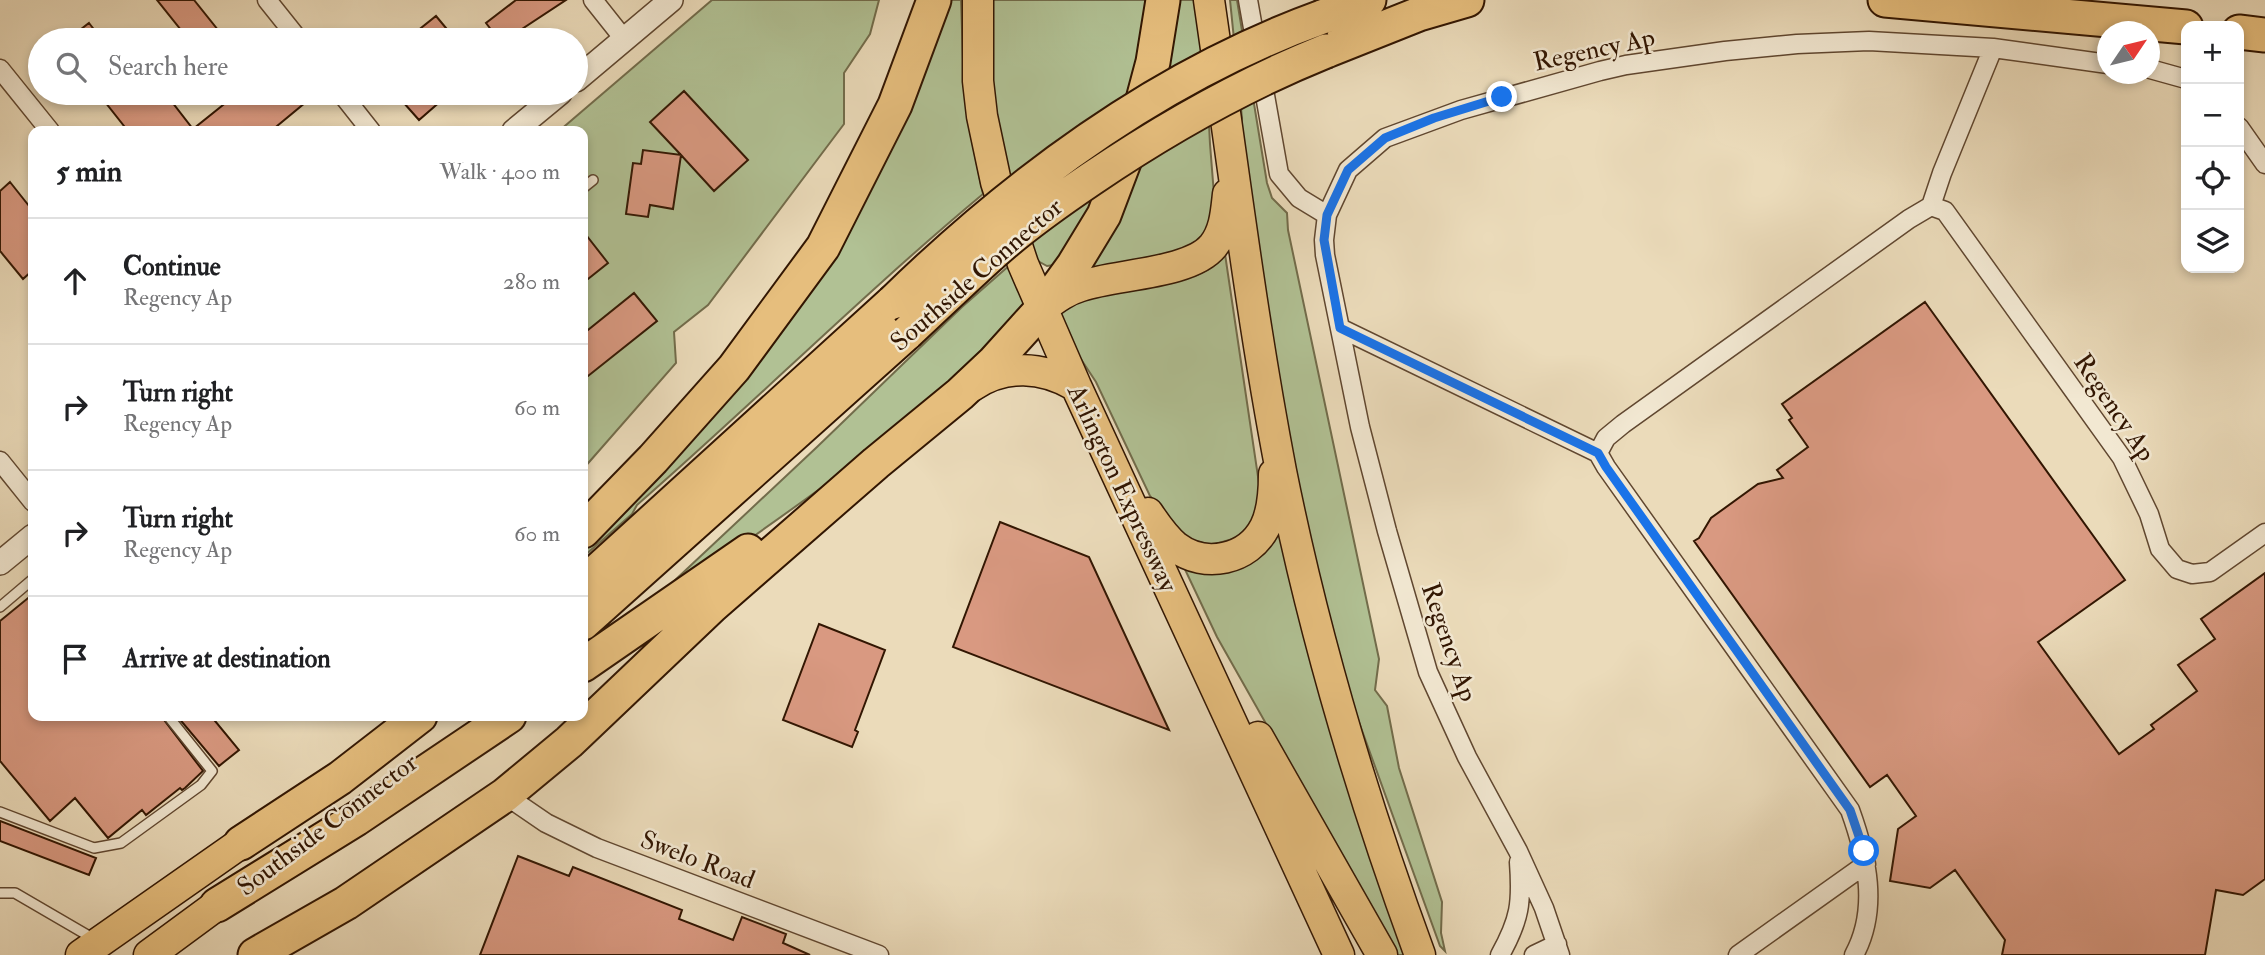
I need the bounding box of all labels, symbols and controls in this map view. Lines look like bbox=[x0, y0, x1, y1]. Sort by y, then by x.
north arrow bbox=[2097, 21, 2160, 84]
map controls bbox=[2181, 21, 2244, 273]
button: + bbox=[2181, 21, 2244, 84]
street label: Regency Ap bbox=[1531, 22, 1658, 79]
search box bbox=[28, 28, 588, 105]
icon: search bbox=[52, 48, 90, 86]
text: Search here bbox=[108, 51, 228, 83]
route end bbox=[1486, 81, 1517, 112]
button: − bbox=[2181, 84, 2244, 147]
button: locate bbox=[2181, 147, 2244, 210]
text: 5 min bbox=[56, 153, 122, 190]
text: Walk · 400 m bbox=[439, 157, 560, 186]
street label: Southside Connector bbox=[884, 191, 1069, 358]
button: layers bbox=[2181, 210, 2244, 273]
text: Continue bbox=[123, 251, 221, 283]
icon: ahead bbox=[56, 262, 94, 300]
text: 280 m bbox=[503, 267, 560, 296]
text: Regency Ap bbox=[123, 283, 232, 312]
street label: Regency Ap bbox=[2066, 347, 2162, 468]
text: Turn right bbox=[123, 377, 233, 409]
street label: Arlington Expressway bbox=[1059, 379, 1184, 598]
icon: right bbox=[56, 388, 94, 426]
text: 60 m bbox=[514, 393, 560, 422]
text: Regency Ap bbox=[123, 409, 232, 438]
text: Turn right bbox=[123, 503, 233, 535]
icon: right bbox=[56, 514, 94, 552]
text: 60 m bbox=[514, 519, 560, 548]
text: Regency Ap bbox=[123, 535, 232, 564]
street label: Regency Ap bbox=[1413, 579, 1484, 706]
icon: arrive bbox=[56, 640, 94, 678]
text: Arrive at destination bbox=[123, 643, 331, 675]
street label: Southside Connector bbox=[231, 746, 424, 903]
street label: Swelo Road bbox=[636, 824, 759, 896]
route start bbox=[1848, 835, 1879, 866]

